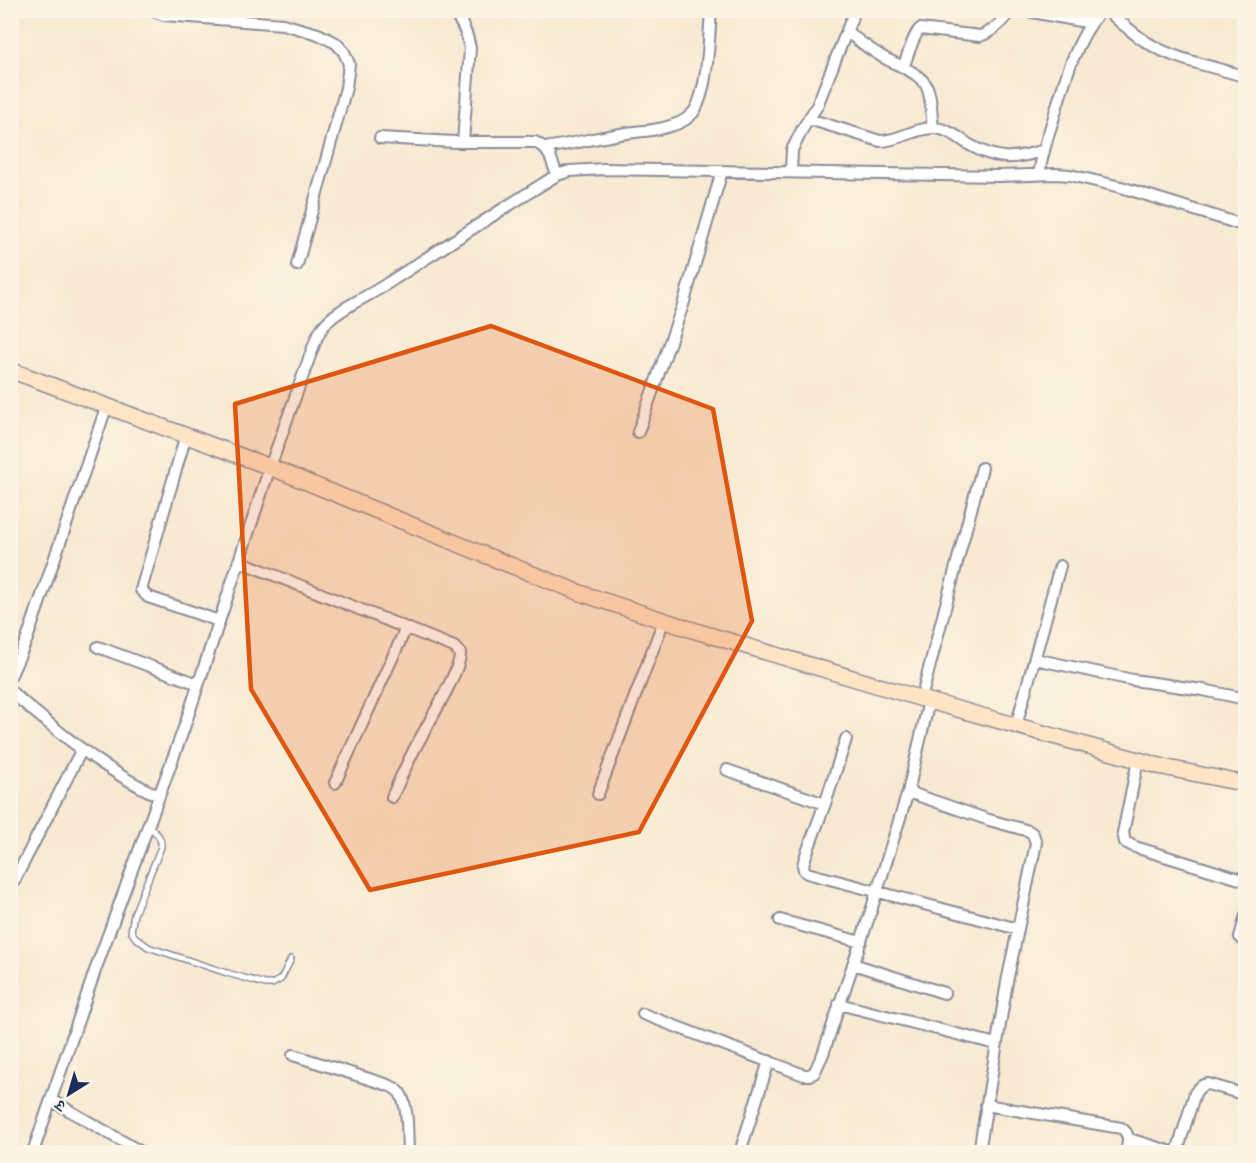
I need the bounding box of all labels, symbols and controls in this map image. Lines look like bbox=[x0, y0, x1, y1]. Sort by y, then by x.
north arrow bbox=[39, 1064, 99, 1124]
text: उ bbox=[49, 1093, 71, 1117]

